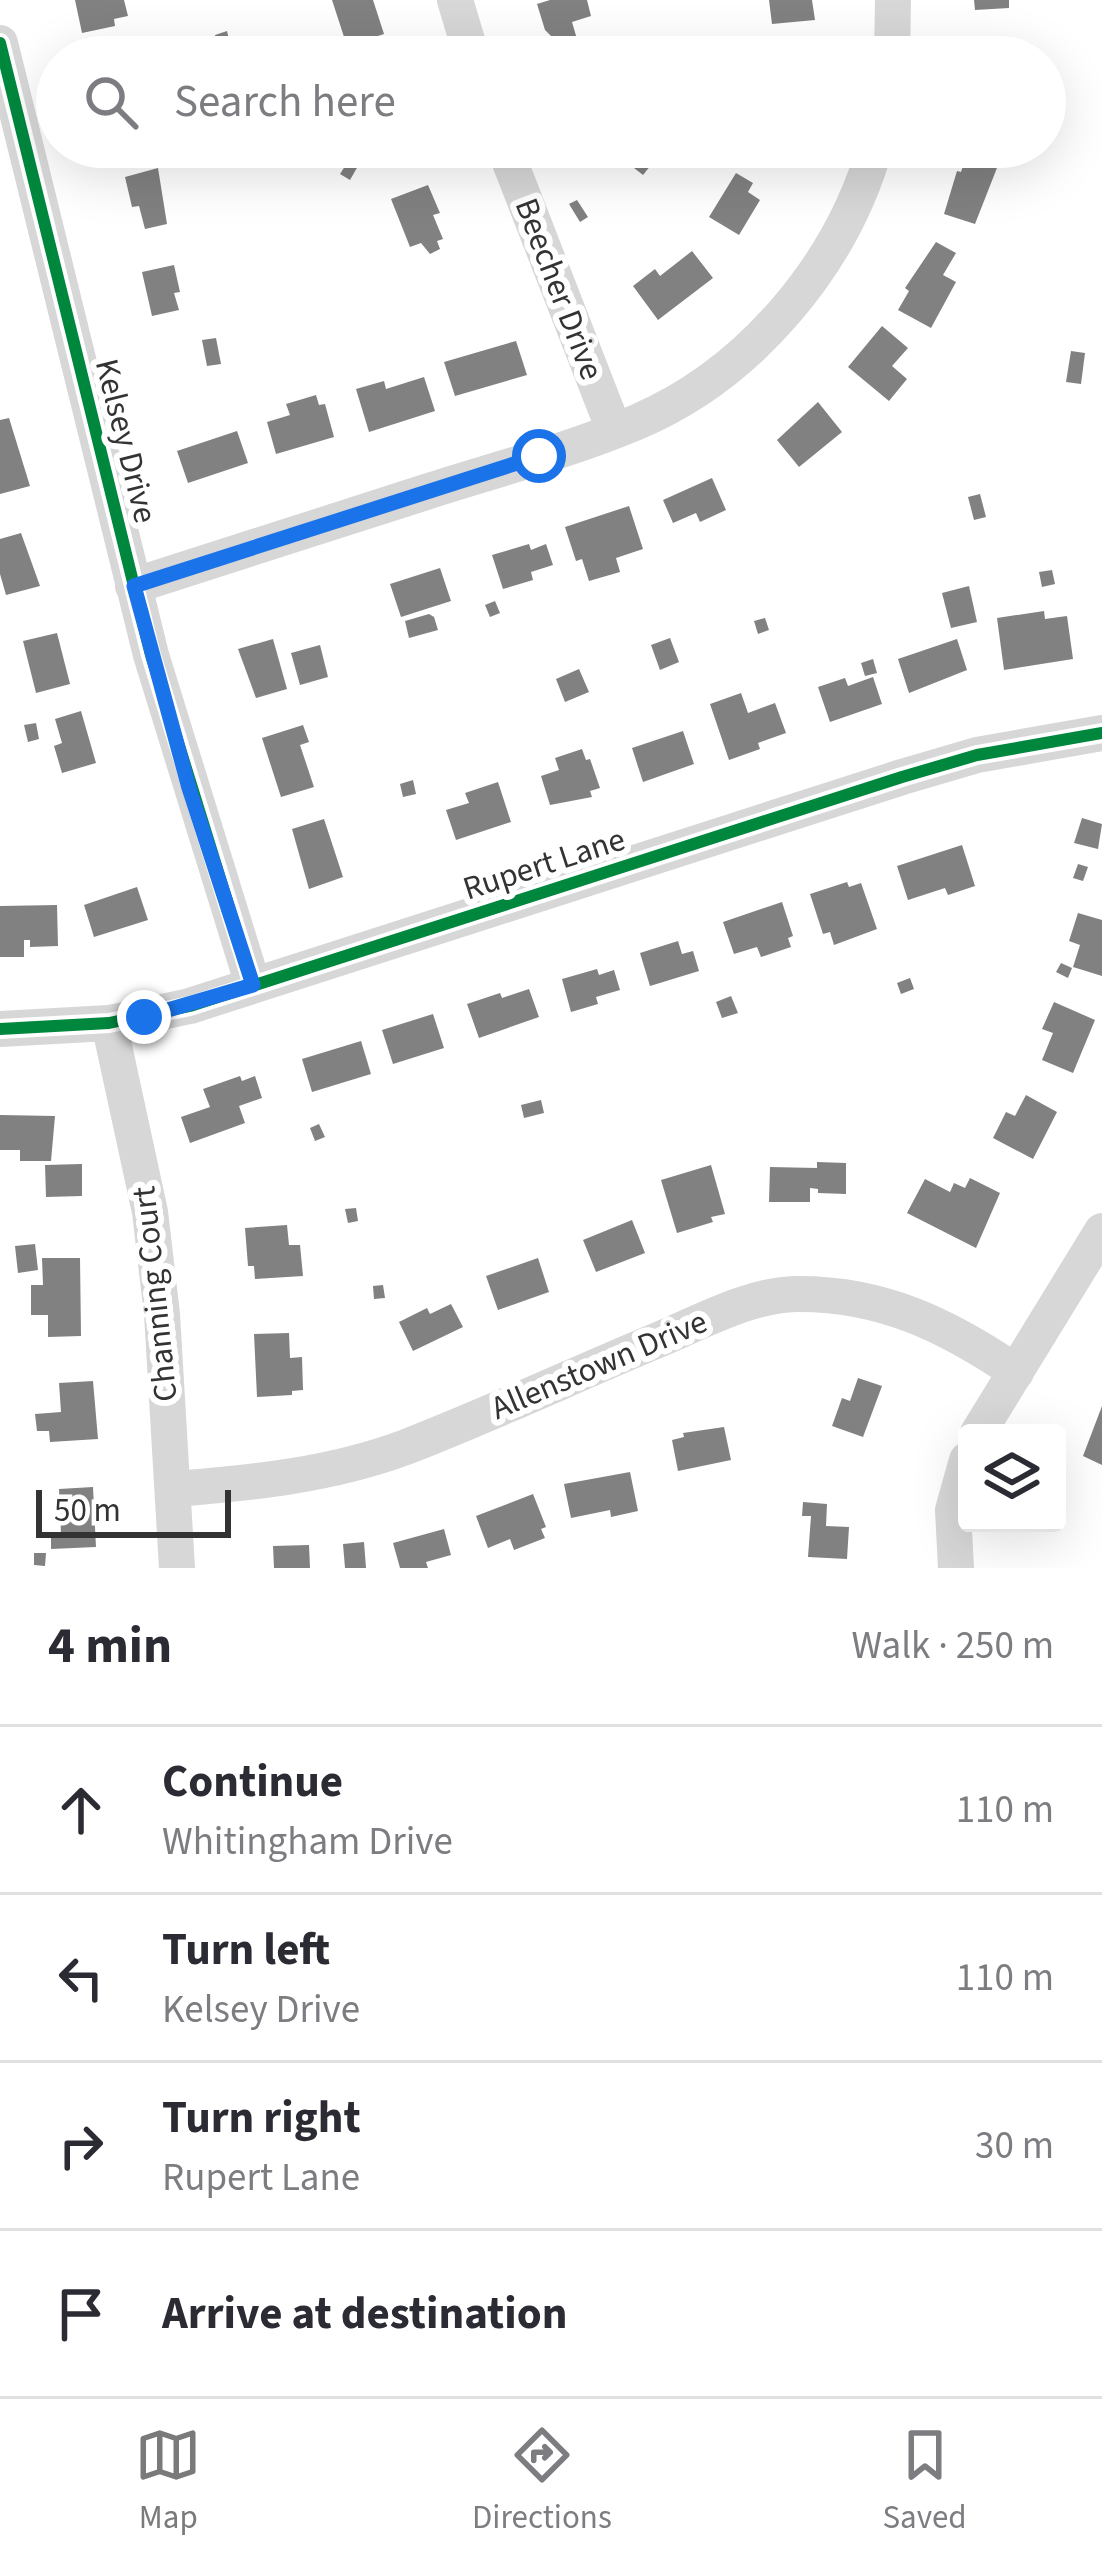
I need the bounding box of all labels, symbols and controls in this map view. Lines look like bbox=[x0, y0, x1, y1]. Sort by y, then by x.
search box bbox=[36, 36, 1066, 168]
icon: search bbox=[78, 69, 144, 135]
text: Search here bbox=[174, 70, 396, 134]
street label: Beecher Drive bbox=[503, 191, 615, 387]
street label: Kelsey Drive bbox=[83, 354, 169, 528]
route start bbox=[512, 429, 566, 483]
street label: Rupert Lane bbox=[457, 816, 631, 912]
route end bbox=[117, 990, 171, 1044]
street label: Channing Court bbox=[120, 1184, 190, 1404]
street label: Allenstown Drive bbox=[484, 1298, 714, 1432]
map controls bbox=[958, 1424, 1066, 1532]
button: layers bbox=[958, 1424, 1066, 1532]
scale bar bbox=[36, 1484, 231, 1537]
text: 50 m bbox=[54, 1487, 121, 1534]
text: 4 min bbox=[48, 1610, 172, 1682]
text: Walk · 250 m bbox=[851, 1618, 1054, 1674]
text: Continue bbox=[162, 1750, 343, 1814]
icon: ahead bbox=[48, 1777, 114, 1843]
text: 110 m bbox=[956, 1782, 1054, 1838]
text: Whitingham Drive bbox=[162, 1814, 453, 1870]
text: Turn left bbox=[162, 1918, 330, 1982]
icon: left bbox=[48, 1945, 114, 2011]
text: 110 m bbox=[956, 1950, 1054, 2006]
text: Kelsey Drive bbox=[162, 1982, 360, 2038]
text: Turn right bbox=[162, 2086, 361, 2150]
icon: right bbox=[48, 2113, 114, 2179]
text: 30 m bbox=[975, 2118, 1054, 2174]
text: Rupert Lane bbox=[162, 2150, 360, 2206]
icon: arrive bbox=[48, 2281, 114, 2347]
text: Arrive at destination bbox=[162, 2282, 567, 2346]
tab: Map bbox=[135, 2422, 201, 2541]
tab: Directions bbox=[472, 2422, 612, 2541]
tab: Saved bbox=[882, 2422, 967, 2541]

